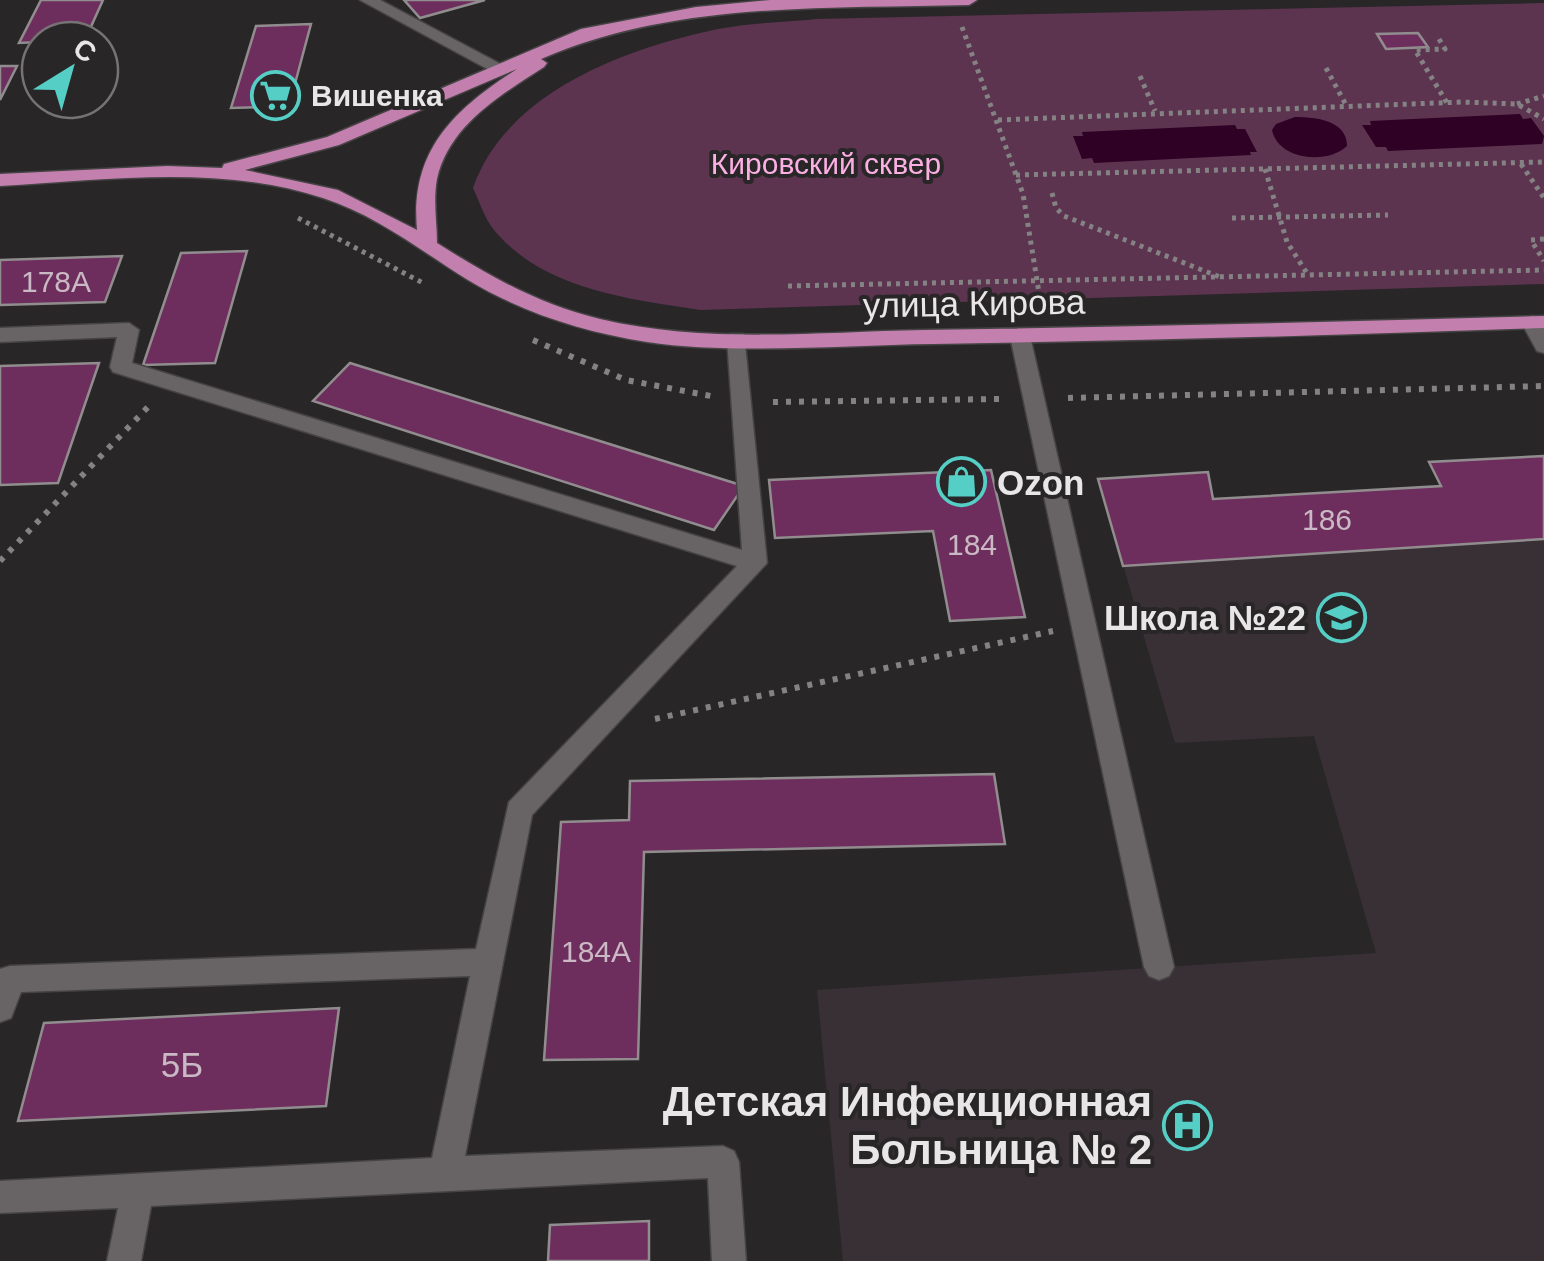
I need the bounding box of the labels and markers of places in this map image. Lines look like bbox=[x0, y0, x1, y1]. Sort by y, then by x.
supermarket icon: Вишенка bbox=[250, 69, 302, 121]
place label: Вишенка bbox=[311, 79, 443, 112]
shop icon: Ozon bbox=[936, 456, 988, 508]
place label: Ozon bbox=[997, 463, 1084, 502]
school or university icon: Школа №22 bbox=[1315, 591, 1367, 643]
place label: Школа №22 bbox=[1104, 598, 1306, 637]
place label: Детская Инфекционная Больница № 2 bbox=[663, 1078, 1152, 1173]
hospital icon: Детская Инфекционная Больница № 2 bbox=[1161, 1099, 1213, 1151]

